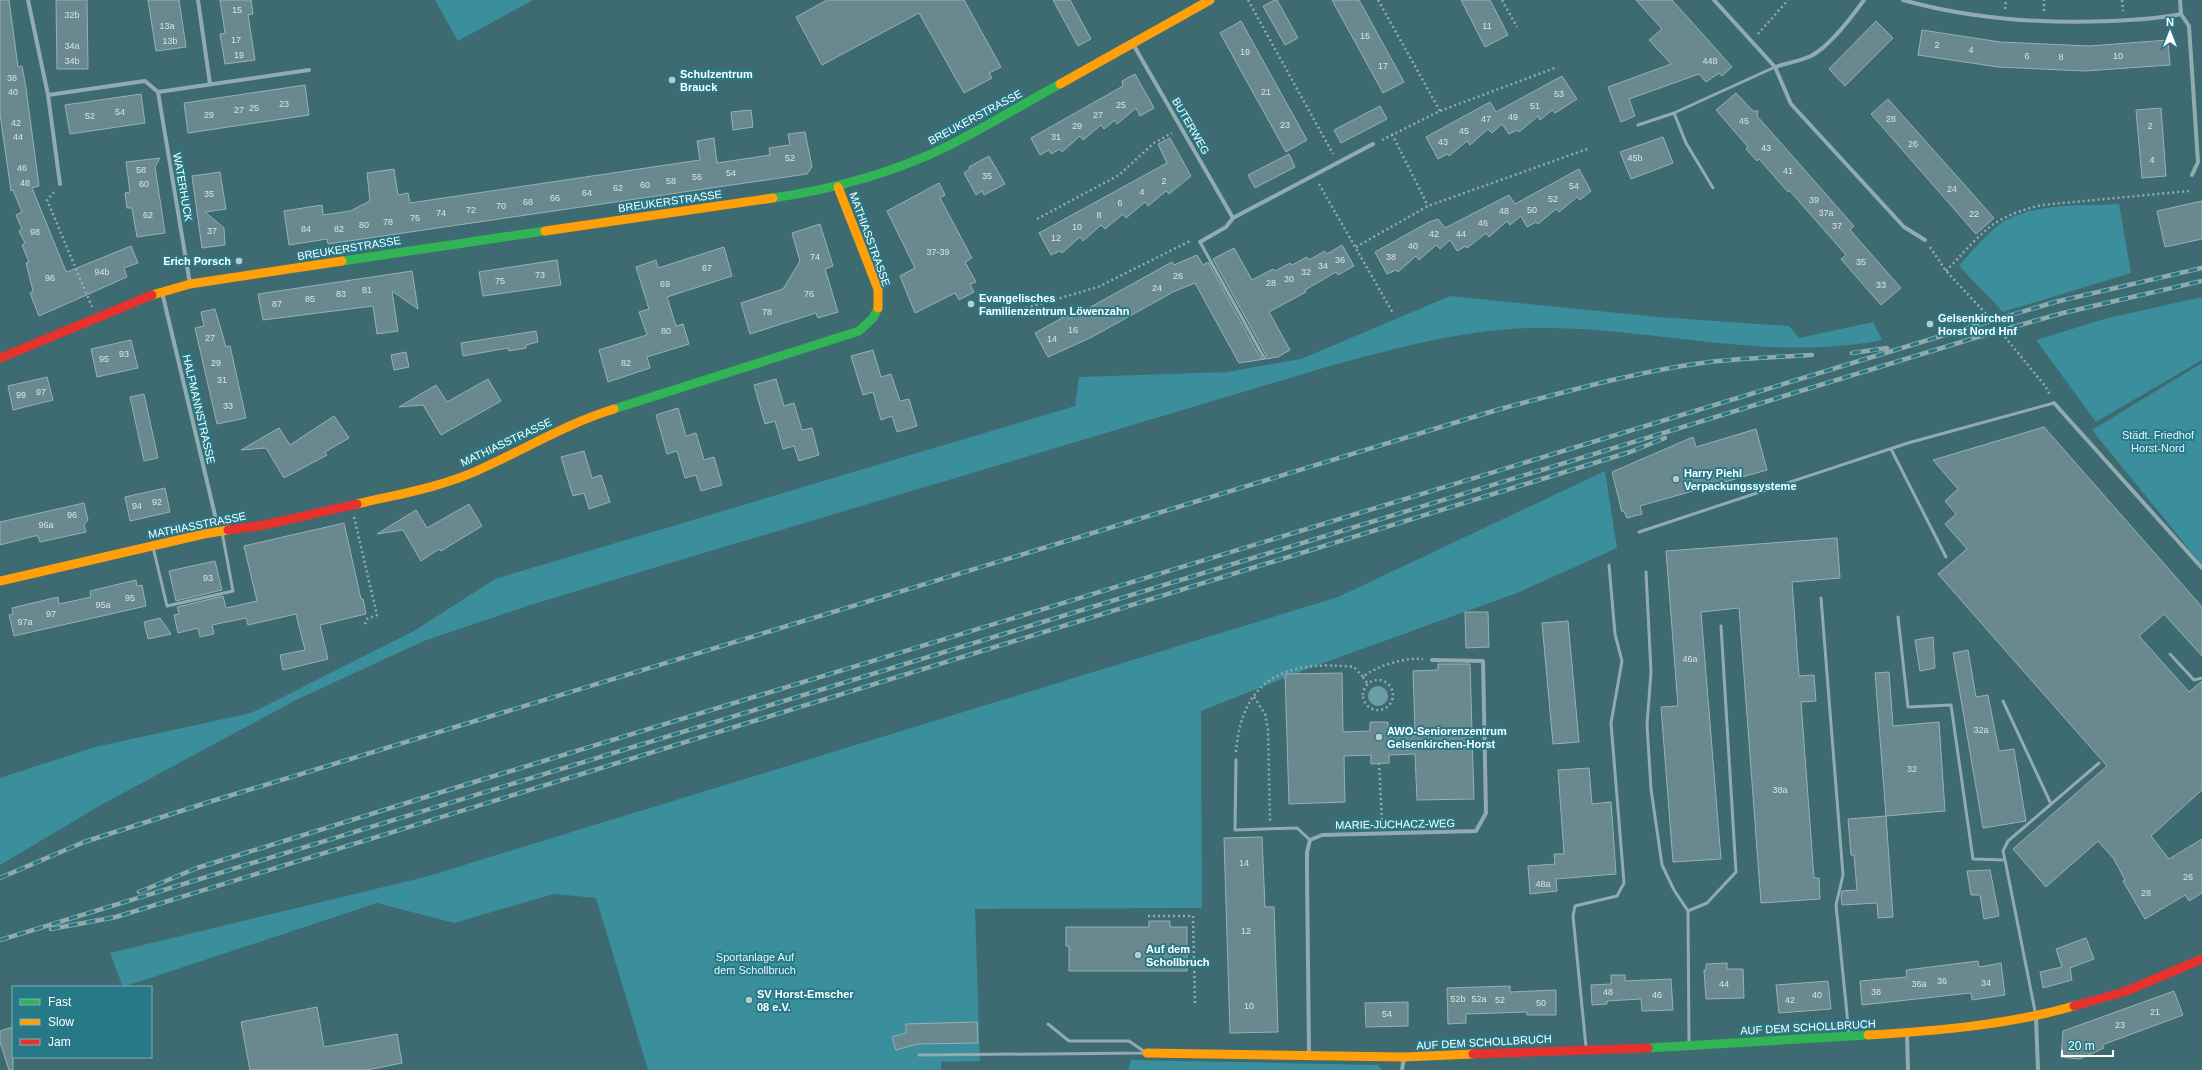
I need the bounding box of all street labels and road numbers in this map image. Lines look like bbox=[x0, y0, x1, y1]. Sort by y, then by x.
street label: BREUKERSTRASSE bbox=[926, 87, 1024, 147]
street label: BUTERWEG bbox=[1170, 96, 1212, 156]
street label: WATERHUCK bbox=[171, 152, 195, 223]
street label: BREUKERSTRASSE bbox=[617, 188, 723, 214]
street label: MATHIASSTRASSE bbox=[847, 190, 893, 288]
street label: BREUKERSTRASSE bbox=[296, 234, 402, 262]
street label: HALFMANNSTRASSE bbox=[181, 353, 217, 465]
street label: MATHIASSTRASSE bbox=[458, 416, 554, 468]
street label: MATHIASSTRASSE bbox=[147, 510, 247, 540]
street label: MARIE-JUCHACZ-WEG bbox=[1335, 817, 1455, 831]
street label: AUF DEM SCHOLLBRUCH bbox=[1740, 1017, 1876, 1037]
street label: AUF DEM SCHOLLBRUCH bbox=[1416, 1032, 1552, 1052]

